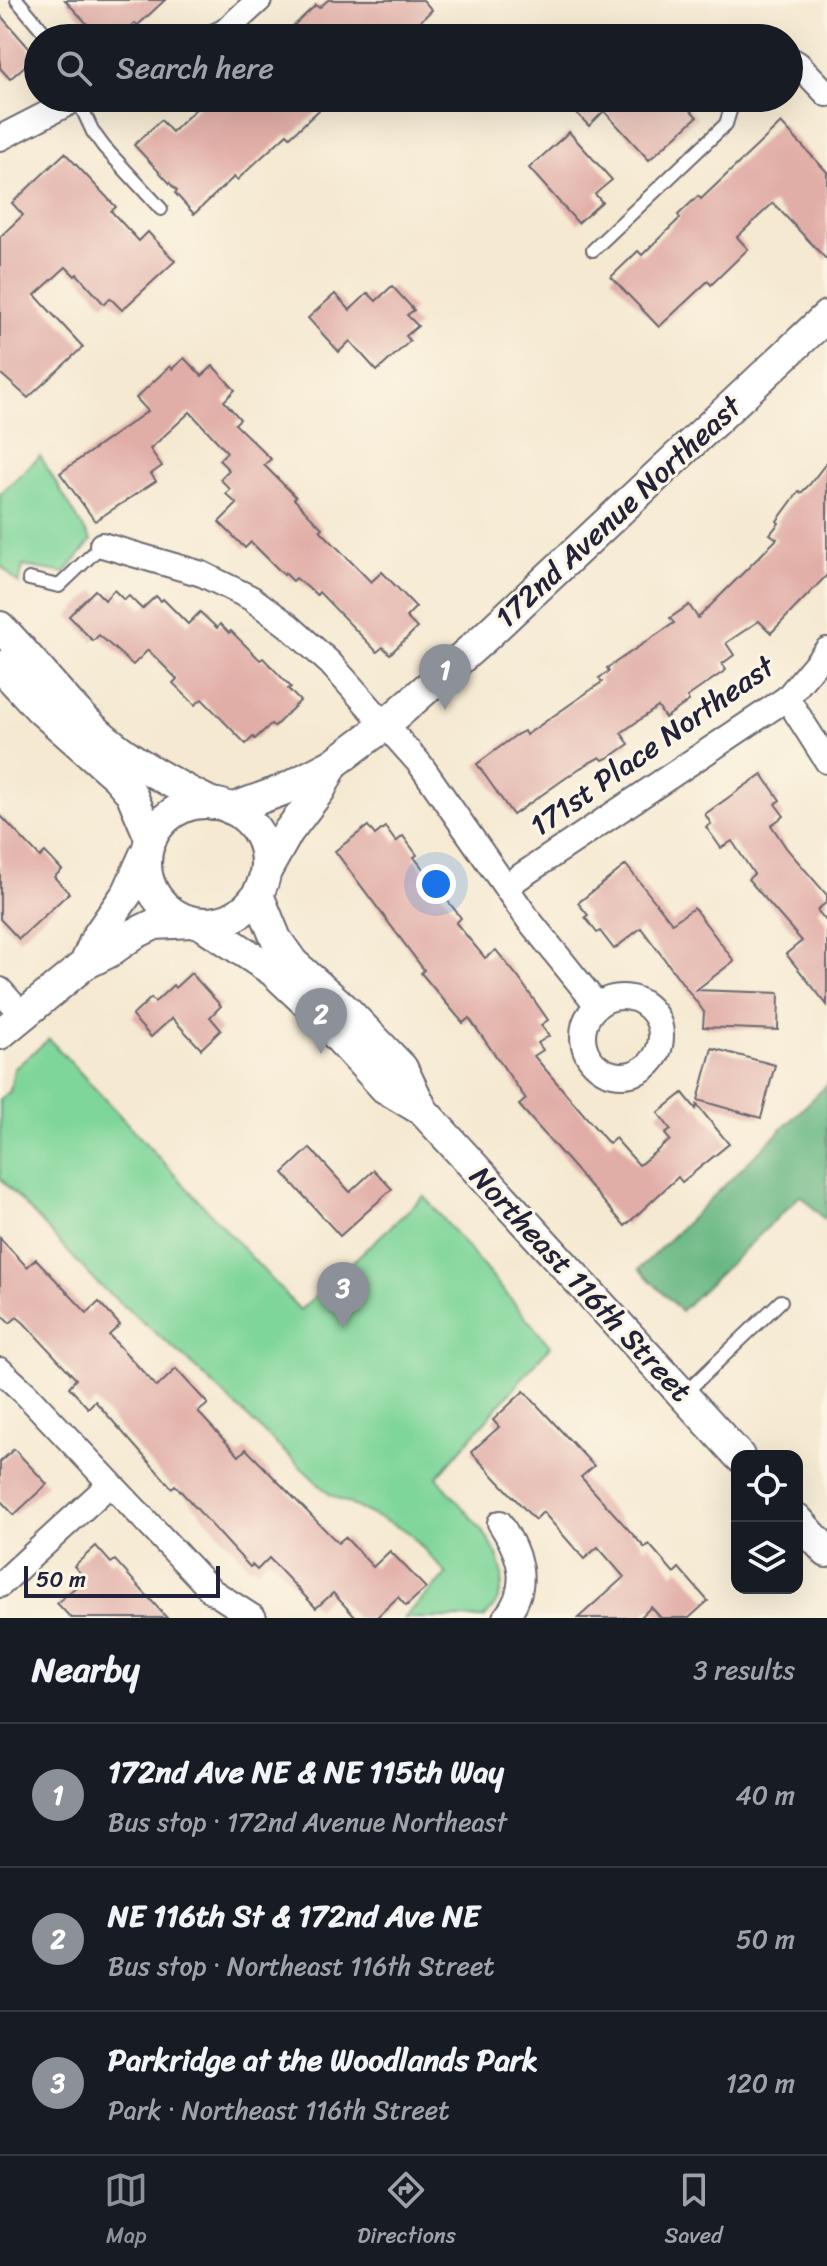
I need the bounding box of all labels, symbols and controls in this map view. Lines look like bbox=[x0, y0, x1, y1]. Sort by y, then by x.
search box bbox=[24, 24, 803, 112]
text: Search here bbox=[116, 41, 274, 95]
icon: search bbox=[52, 46, 96, 90]
street label: 172nd Avenue Northeast bbox=[481, 381, 756, 642]
street label: 171st Place Northeast bbox=[518, 640, 788, 851]
pin: 1 bbox=[419, 644, 471, 710]
your location bbox=[416, 864, 456, 904]
pin: 2 bbox=[295, 988, 347, 1054]
street label: Northeast 116th Street bbox=[456, 1153, 706, 1415]
pin: 3 bbox=[317, 1262, 369, 1328]
map controls bbox=[731, 1450, 803, 1594]
button: locate bbox=[731, 1450, 803, 1522]
button: layers bbox=[731, 1522, 803, 1594]
text: 50 m bbox=[36, 1560, 86, 1599]
scale bar bbox=[24, 1562, 220, 1598]
text: Nearby bbox=[32, 1640, 140, 1700]
text: 3 results bbox=[693, 1647, 795, 1693]
text: 172nd Ave NE & NE 115th Way bbox=[108, 1745, 504, 1799]
text: 1 bbox=[52, 1772, 64, 1818]
text: 40 m bbox=[736, 1772, 795, 1818]
text: Bus stop · 172nd Avenue Northeast bbox=[108, 1799, 507, 1845]
text: NE 116th St & 172nd Ave NE bbox=[108, 1889, 480, 1943]
text: 2 bbox=[50, 1916, 66, 1962]
text: 50 m bbox=[736, 1916, 795, 1962]
text: Bus stop · Northeast 116th Street bbox=[108, 1943, 495, 1989]
text: Parkridge at the Woodlands Park bbox=[108, 2033, 538, 2087]
text: 3 bbox=[51, 2060, 65, 2106]
text: 120 m bbox=[726, 2060, 795, 2106]
text: Park · Northeast 116th Street bbox=[108, 2087, 450, 2133]
tab: Map bbox=[104, 2168, 148, 2255]
tab: Directions bbox=[357, 2168, 456, 2255]
tab: Saved bbox=[665, 2168, 723, 2255]

